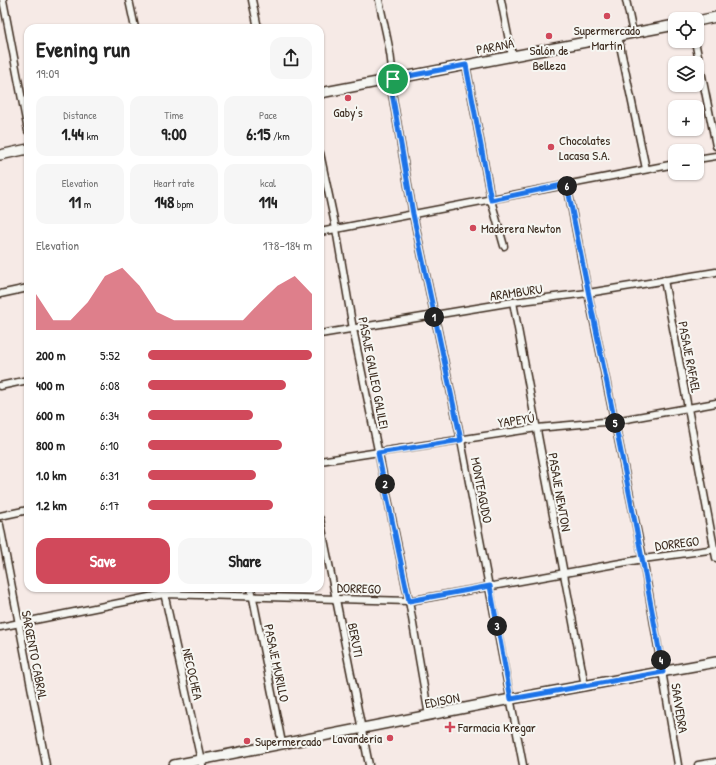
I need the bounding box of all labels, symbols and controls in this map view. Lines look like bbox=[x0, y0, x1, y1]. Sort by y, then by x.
marker: Supermercado Martín bbox=[602, 11, 612, 21]
map controls bbox=[668, 12, 704, 180]
button: locate bbox=[668, 12, 704, 48]
place label: Supermercado Martín bbox=[574, 21, 640, 54]
marker: Salón de Belleza bbox=[544, 31, 554, 41]
street label: PARANÁ bbox=[475, 33, 516, 58]
text: Evening run bbox=[36, 34, 130, 64]
button: share bbox=[270, 37, 312, 79]
place label: Salón de Belleza bbox=[530, 41, 568, 74]
button: layers bbox=[668, 56, 704, 92]
pin bbox=[376, 62, 410, 96]
text: 19:09 bbox=[36, 64, 59, 82]
icon: arrive bbox=[382, 68, 404, 90]
marker: Gaby's bbox=[343, 93, 353, 103]
button: + bbox=[668, 100, 704, 136]
place label: Gaby's bbox=[333, 103, 363, 121]
text: Distance bbox=[63, 108, 97, 122]
text: Time bbox=[164, 108, 184, 122]
text: Pace bbox=[259, 108, 277, 122]
text: 1.44 bbox=[61, 122, 84, 145]
text: 9:00 bbox=[161, 122, 187, 145]
text: 6:15 bbox=[246, 122, 270, 145]
text: km bbox=[84, 129, 99, 143]
text: /km bbox=[270, 129, 290, 143]
place label: Chocolates Lacasa S.A. bbox=[559, 131, 610, 164]
marker: Chocolates Lacasa S.A. bbox=[546, 142, 556, 152]
button: − bbox=[668, 144, 704, 180]
text: Elevation bbox=[62, 176, 98, 190]
text: Heart rate bbox=[153, 176, 195, 190]
text: kcal bbox=[260, 176, 276, 190]
pin: 6 bbox=[557, 176, 577, 196]
text: 6 bbox=[565, 179, 569, 193]
text: 11 bbox=[69, 190, 81, 213]
text: 148 bbox=[154, 190, 174, 213]
text: 114 bbox=[259, 190, 277, 213]
text: m bbox=[81, 197, 91, 211]
text: bpm bbox=[174, 197, 194, 211]
place label: Maderera Newton bbox=[481, 219, 561, 237]
marker: Maderera Newton bbox=[468, 223, 478, 233]
text: Elevation bbox=[36, 236, 79, 254]
text: 178–184 m bbox=[263, 236, 312, 254]
street label: ARAMBURU bbox=[488, 279, 544, 305]
pin: 1 bbox=[424, 307, 444, 327]
text: 1 bbox=[432, 310, 436, 324]
street label: PASAJE GALILEO GALILEI bbox=[354, 315, 394, 431]
street label: PASAJE RAFAEL bbox=[674, 320, 706, 394]
text: 200 m bbox=[36, 346, 66, 364]
text: 5:52 bbox=[100, 346, 120, 364]
text: 400 m bbox=[36, 376, 64, 394]
text: 6:08 bbox=[100, 376, 120, 394]
text: 600 m bbox=[36, 406, 65, 424]
text: 6:34 bbox=[100, 406, 119, 424]
street label: YAPEYÚ bbox=[496, 409, 536, 431]
pin: 5 bbox=[605, 413, 625, 433]
text: 5 bbox=[613, 416, 617, 430]
text: 800 m bbox=[36, 436, 65, 454]
text: 6:10 bbox=[100, 436, 119, 454]
street label: PASAJE NEWTON bbox=[544, 451, 576, 533]
street label: MONTEAGUDO bbox=[467, 455, 497, 525]
text: 1.0 km bbox=[36, 466, 67, 484]
text: 6:31 bbox=[100, 466, 119, 484]
pin: 2 bbox=[375, 474, 395, 494]
text: 2 bbox=[382, 477, 388, 491]
text: 1.2 km bbox=[36, 496, 67, 514]
text: 6:17 bbox=[100, 496, 119, 514]
street label: DORREGO bbox=[654, 531, 700, 555]
button: Save bbox=[36, 538, 170, 584]
button: Share bbox=[178, 538, 312, 584]
street label: DORREGO bbox=[336, 578, 382, 598]
street label: SARGENTO CABRAL bbox=[18, 609, 53, 701]
pin: 3 bbox=[487, 616, 507, 636]
text: 3 bbox=[495, 619, 499, 633]
street label: BERUTI bbox=[344, 621, 368, 659]
street label: PASAJE MURILLO bbox=[260, 622, 294, 704]
street label: NECOCHEA bbox=[178, 646, 208, 702]
pin: 4 bbox=[651, 650, 671, 670]
text: 4 bbox=[659, 653, 663, 667]
street label: SAAVEDRA bbox=[667, 682, 693, 735]
street label: EDISON bbox=[423, 688, 461, 712]
place label: Farmacia Kregar bbox=[457, 718, 536, 736]
marker: Farmacia Kregar bbox=[445, 722, 455, 732]
place label: Lavandería bbox=[333, 729, 382, 747]
place label: Supermercado bbox=[255, 732, 321, 750]
marker: Lavandería bbox=[385, 733, 395, 743]
marker: Supermercado bbox=[242, 736, 252, 746]

